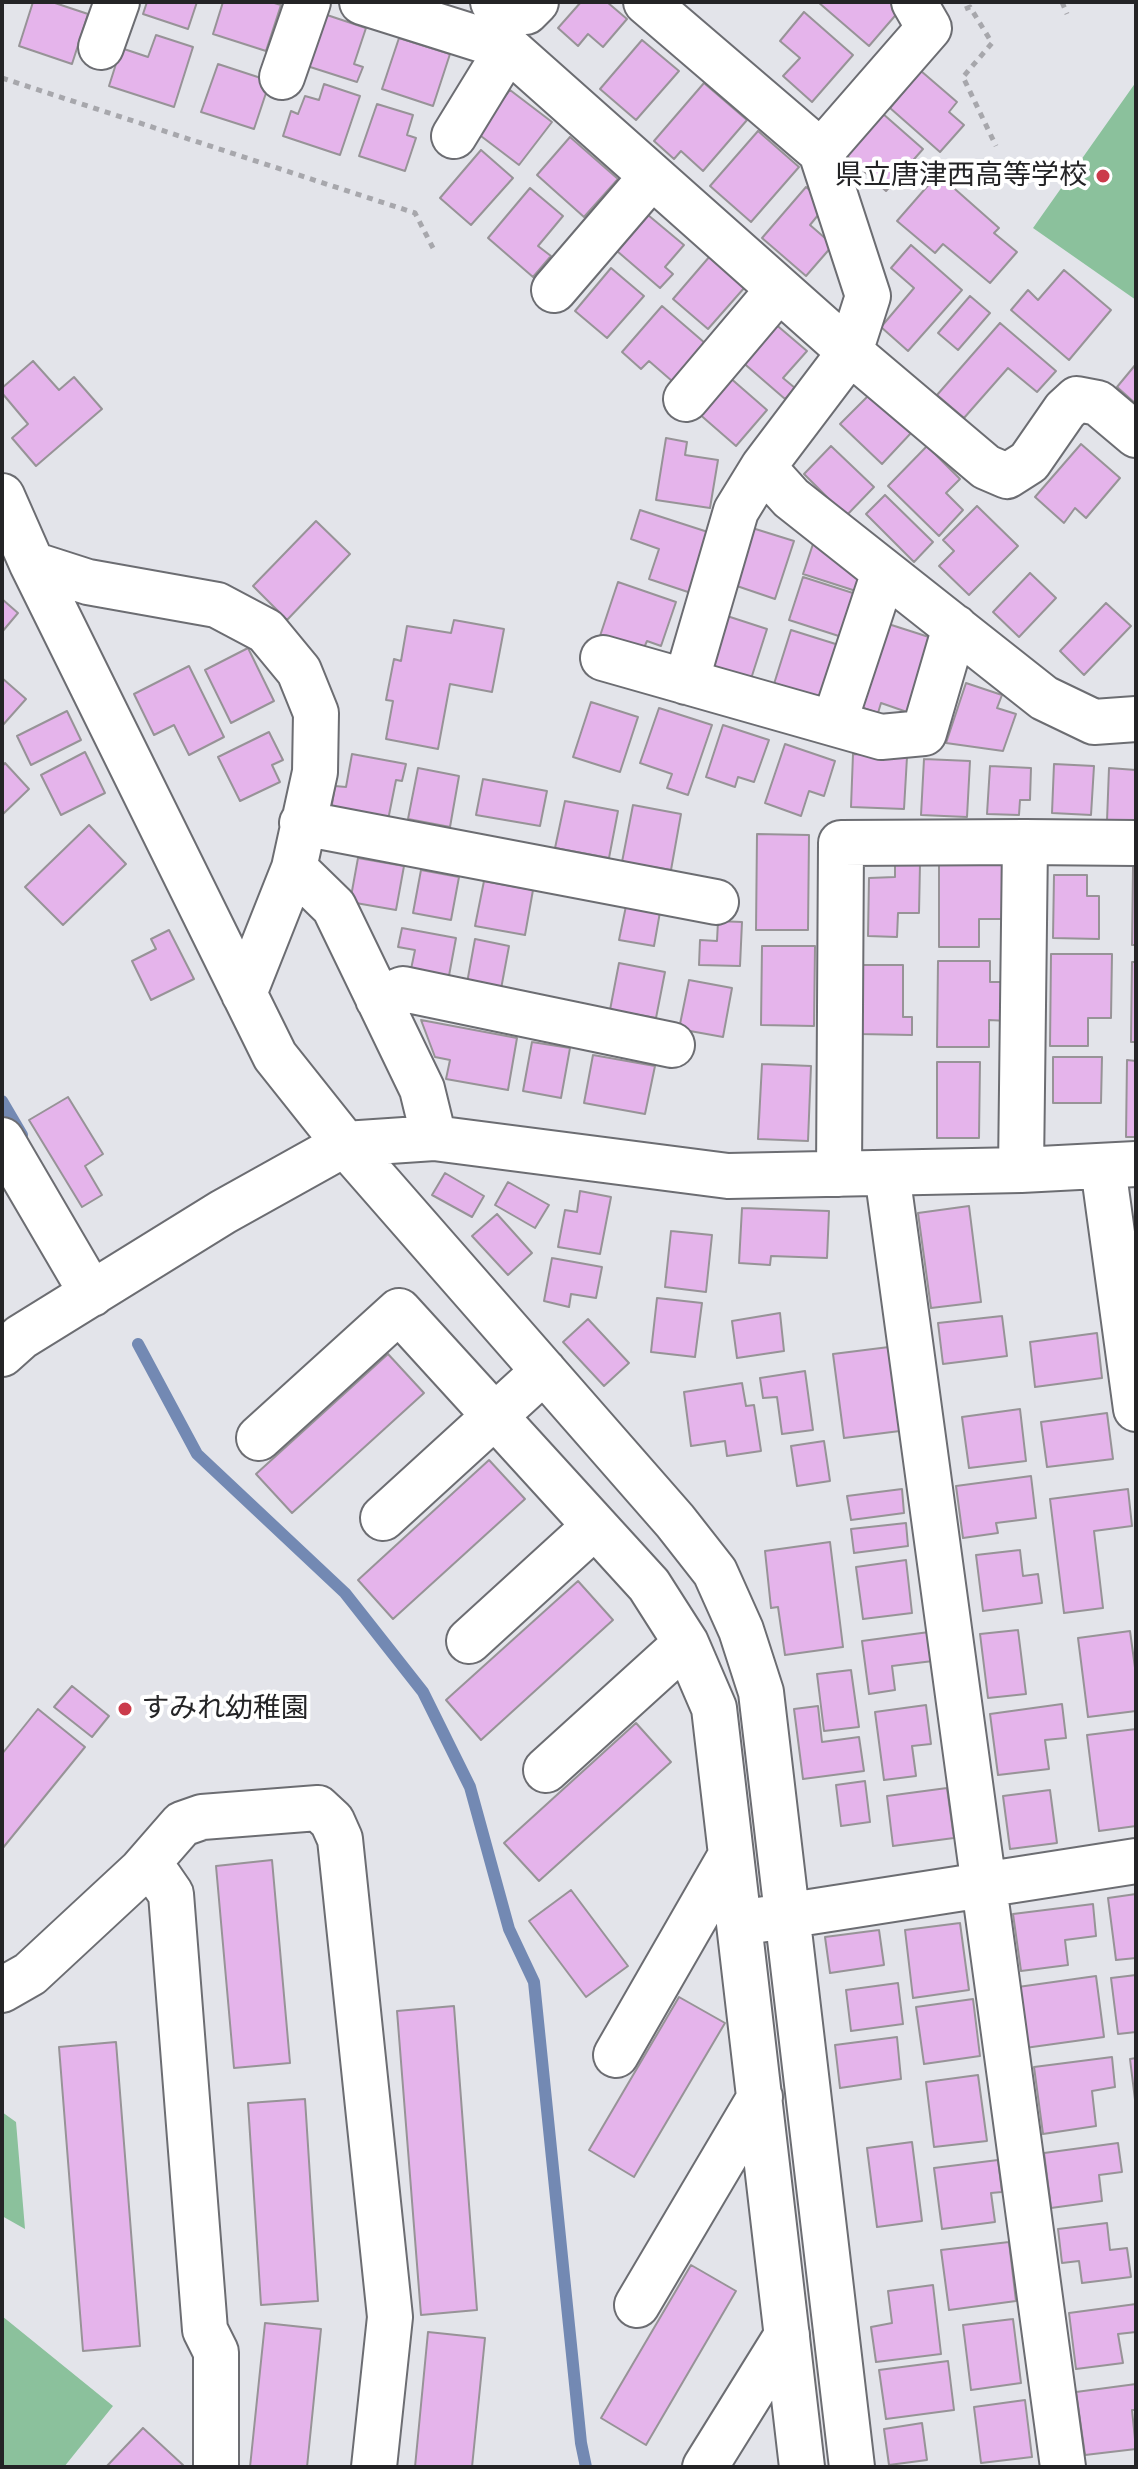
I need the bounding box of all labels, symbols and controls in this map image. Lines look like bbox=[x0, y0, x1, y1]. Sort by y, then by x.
place label: 県立唐津西高等学校 bbox=[835, 159, 1087, 193]
marker: 県立唐津西高等学校 bbox=[1094, 167, 1112, 185]
place label: すみれ幼稚園 bbox=[141, 1692, 309, 1726]
marker: すみれ幼稚園 bbox=[116, 1700, 134, 1718]

